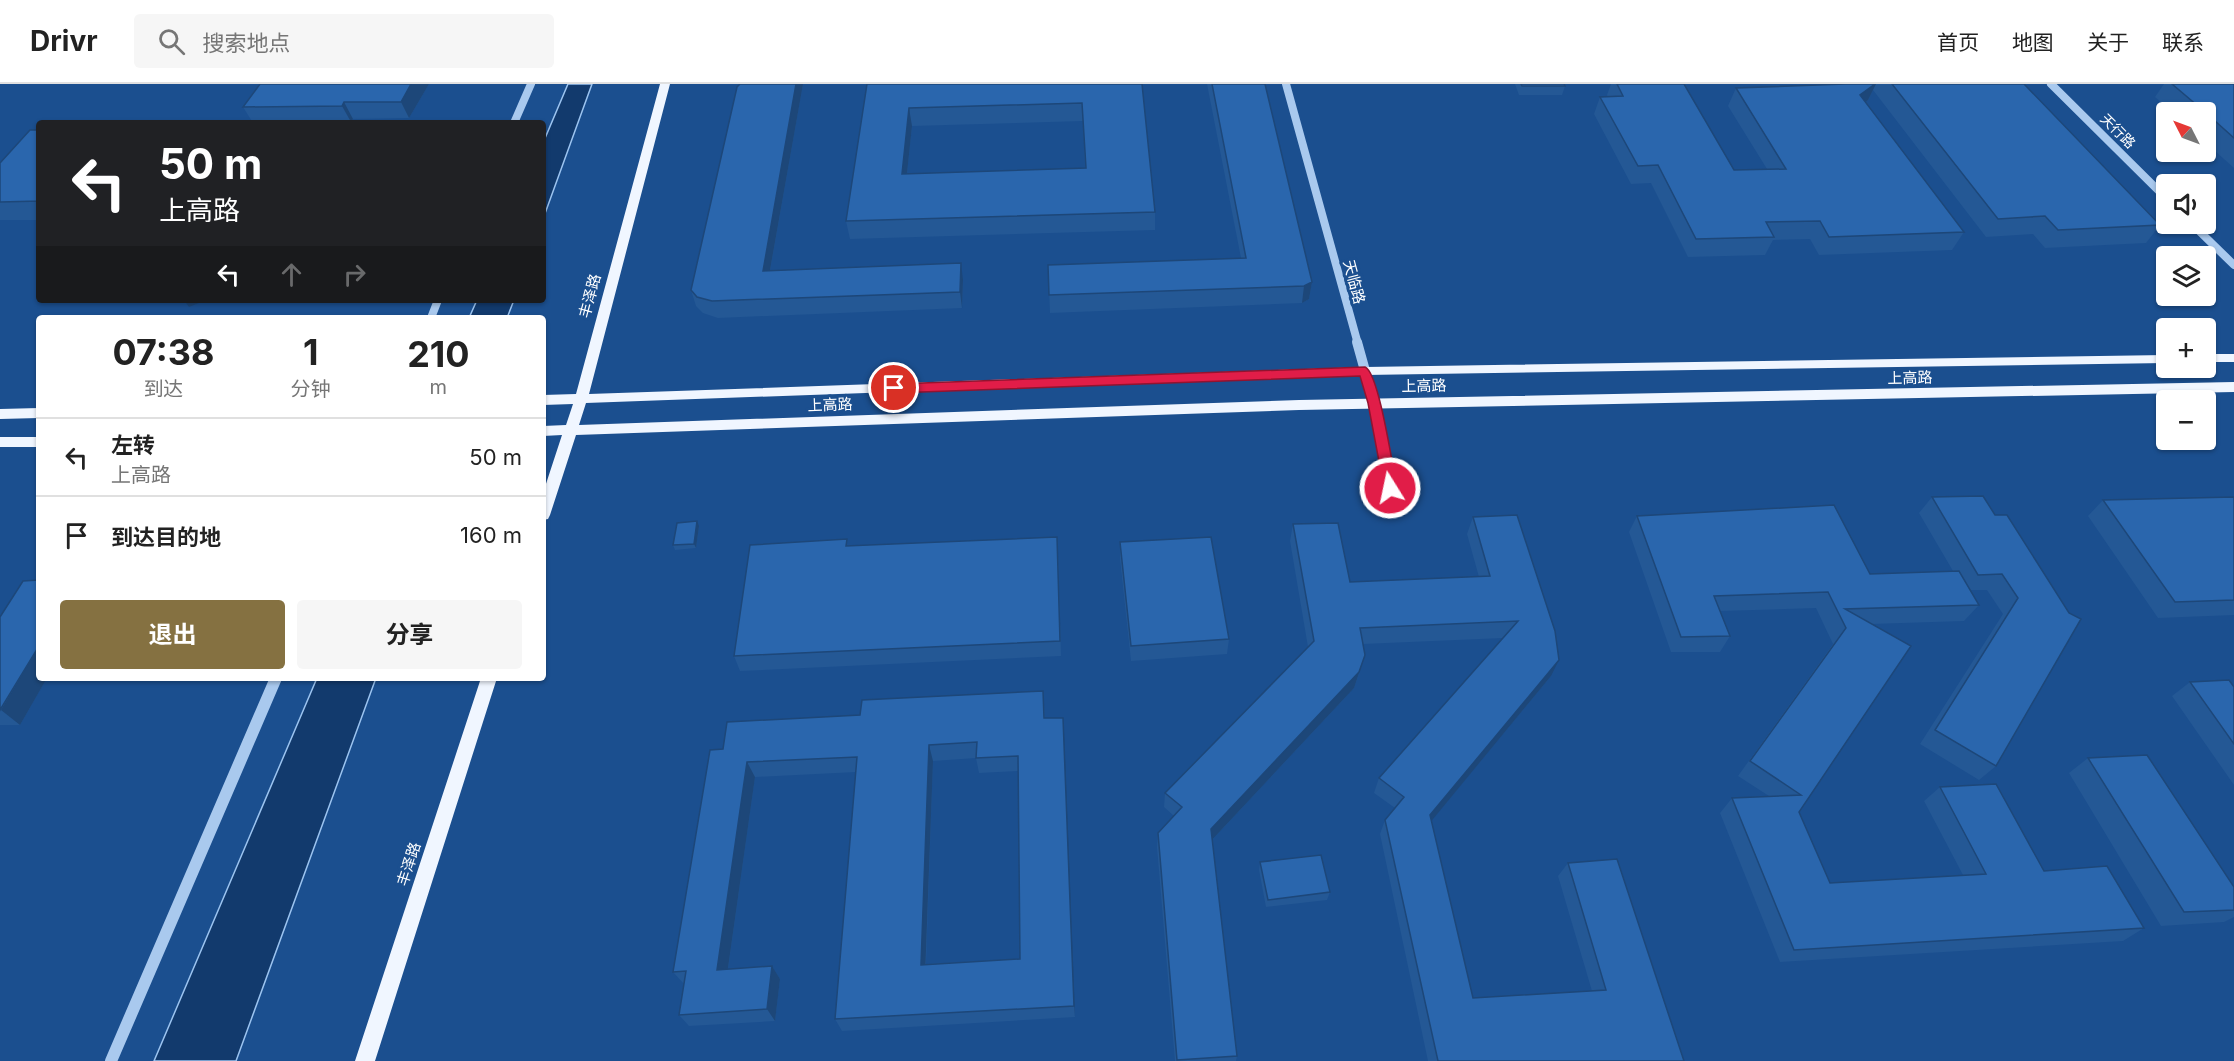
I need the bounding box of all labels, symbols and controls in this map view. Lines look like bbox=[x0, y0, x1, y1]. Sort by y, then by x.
search box bbox=[134, 14, 554, 68]
text: Drivr bbox=[30, 24, 98, 58]
icon: search bbox=[155, 25, 188, 58]
text: 搜索地点 bbox=[203, 30, 291, 56]
text: 首页 bbox=[1937, 30, 1979, 55]
text: 地图 bbox=[2012, 30, 2054, 55]
text: 关于 bbox=[2087, 30, 2129, 55]
text: 联系 bbox=[2162, 30, 2204, 55]
north arrow bbox=[2156, 102, 2216, 162]
map controls bbox=[2156, 102, 2216, 450]
street label: 天行路 bbox=[2097, 110, 2139, 152]
text: 50 m bbox=[159, 138, 262, 189]
icon: left bbox=[60, 144, 138, 222]
button: sound bbox=[2156, 174, 2216, 234]
text: 上高路 bbox=[159, 194, 240, 227]
button: layers bbox=[2156, 246, 2216, 306]
icon: left bbox=[212, 258, 245, 291]
icon: ahead bbox=[275, 258, 308, 291]
icon: right bbox=[338, 258, 371, 291]
street label: 天临路 bbox=[1339, 258, 1369, 306]
street label: 丰泽路 bbox=[575, 272, 605, 320]
button: + bbox=[2156, 318, 2216, 378]
text: 07:38 bbox=[112, 330, 214, 374]
text: 1 bbox=[303, 330, 319, 374]
text: 210 bbox=[407, 332, 470, 376]
pin bbox=[868, 362, 919, 413]
street label: 上高路 bbox=[1887, 368, 1933, 387]
icon: arrive bbox=[877, 371, 910, 404]
text: m bbox=[430, 375, 447, 399]
street label: 上高路 bbox=[1401, 376, 1447, 395]
text: 到达 bbox=[143, 377, 183, 401]
text: 分钟 bbox=[291, 377, 331, 401]
button: − bbox=[2156, 390, 2216, 450]
street label: 上高路 bbox=[807, 394, 853, 415]
text: 左转 bbox=[111, 432, 155, 458]
icon: left bbox=[60, 441, 93, 474]
text: 50 m bbox=[469, 444, 522, 470]
position arrow bbox=[1358, 456, 1422, 520]
text: 上高路 bbox=[111, 463, 171, 487]
icon: arrive bbox=[60, 519, 93, 552]
text: 160 m bbox=[460, 522, 522, 548]
text: 到达目的地 bbox=[111, 524, 221, 550]
button: 退出 bbox=[60, 600, 285, 669]
button: 分享 bbox=[297, 600, 522, 669]
street label: 丰泽路 bbox=[393, 840, 425, 888]

